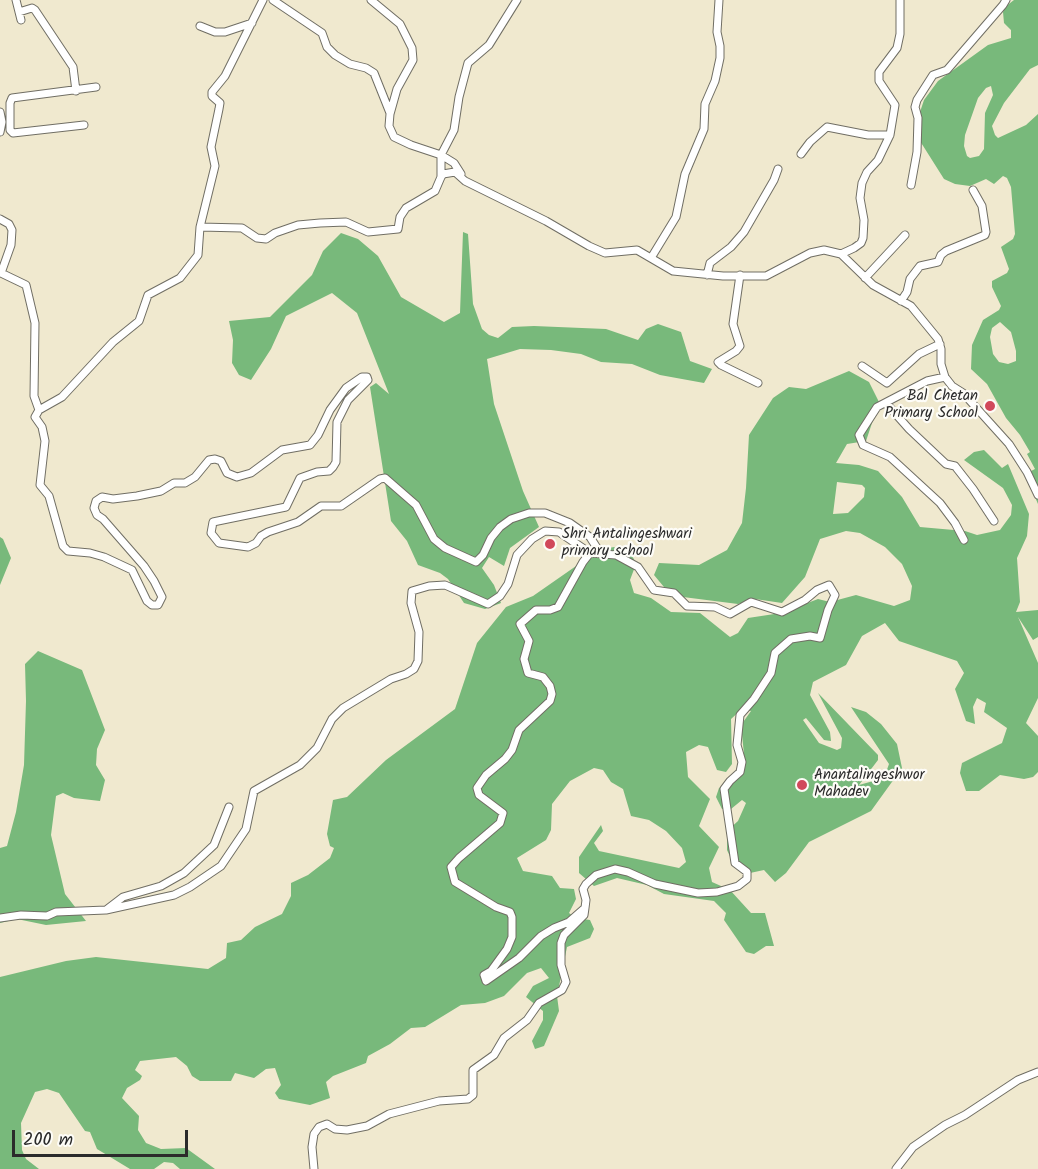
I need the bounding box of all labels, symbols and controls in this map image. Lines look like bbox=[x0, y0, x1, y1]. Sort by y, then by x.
place label: Bal Chetan Primary School bbox=[884, 388, 978, 423]
marker: Bal Chetan Primary School bbox=[983, 399, 997, 413]
place label: Shri Antalingeshwari primary school bbox=[562, 526, 692, 561]
marker: Shri Antalingeshwari primary school bbox=[543, 537, 557, 551]
place label: Anantalingeshwor Mahadev bbox=[814, 767, 924, 802]
marker: Anantalingeshwor Mahadev bbox=[795, 778, 809, 792]
scale bar bbox=[15, 1118, 190, 1156]
text: 200 m bbox=[23, 1126, 73, 1155]

